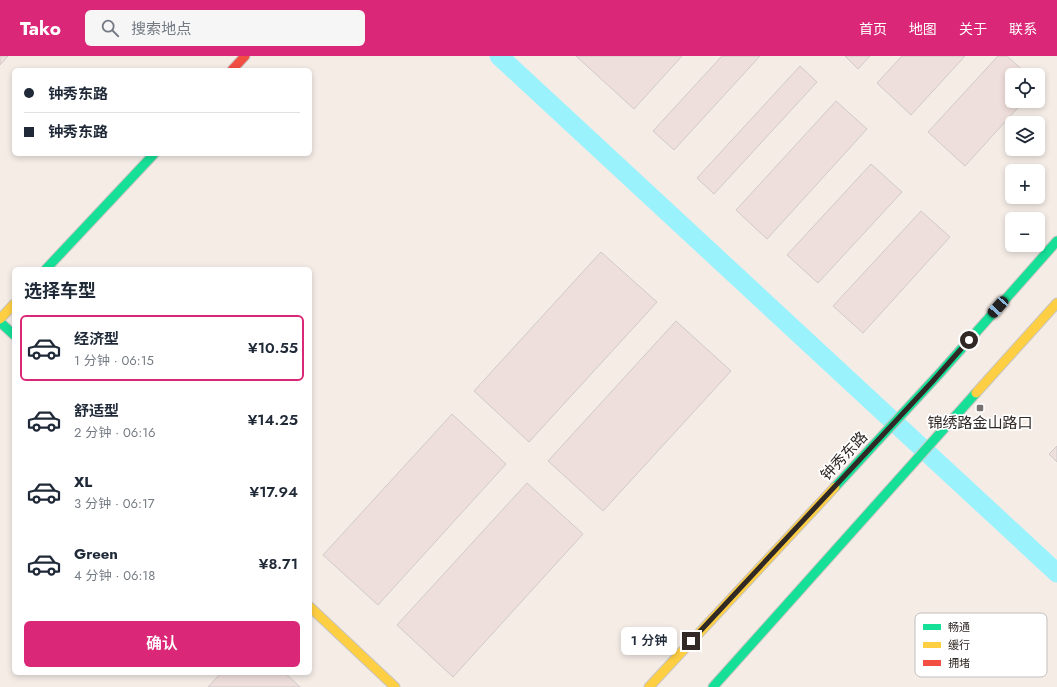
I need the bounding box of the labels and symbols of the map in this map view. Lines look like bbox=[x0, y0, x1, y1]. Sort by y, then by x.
car bbox=[986, 294, 1010, 320]
route start bbox=[960, 331, 978, 349]
marker: 锦绣路金山路口 bbox=[975, 403, 985, 413]
place label: 锦绣路金山路口 bbox=[927, 412, 1033, 434]
street label: 钟秀东路 bbox=[815, 427, 873, 485]
legend bbox=[915, 613, 1047, 677]
text: 畅通 bbox=[948, 619, 970, 635]
callout: 1 分钟 bbox=[621, 627, 677, 655]
route end bbox=[682, 632, 700, 650]
text: 缓行 bbox=[948, 637, 970, 653]
text: 拥堵 bbox=[948, 655, 970, 671]

